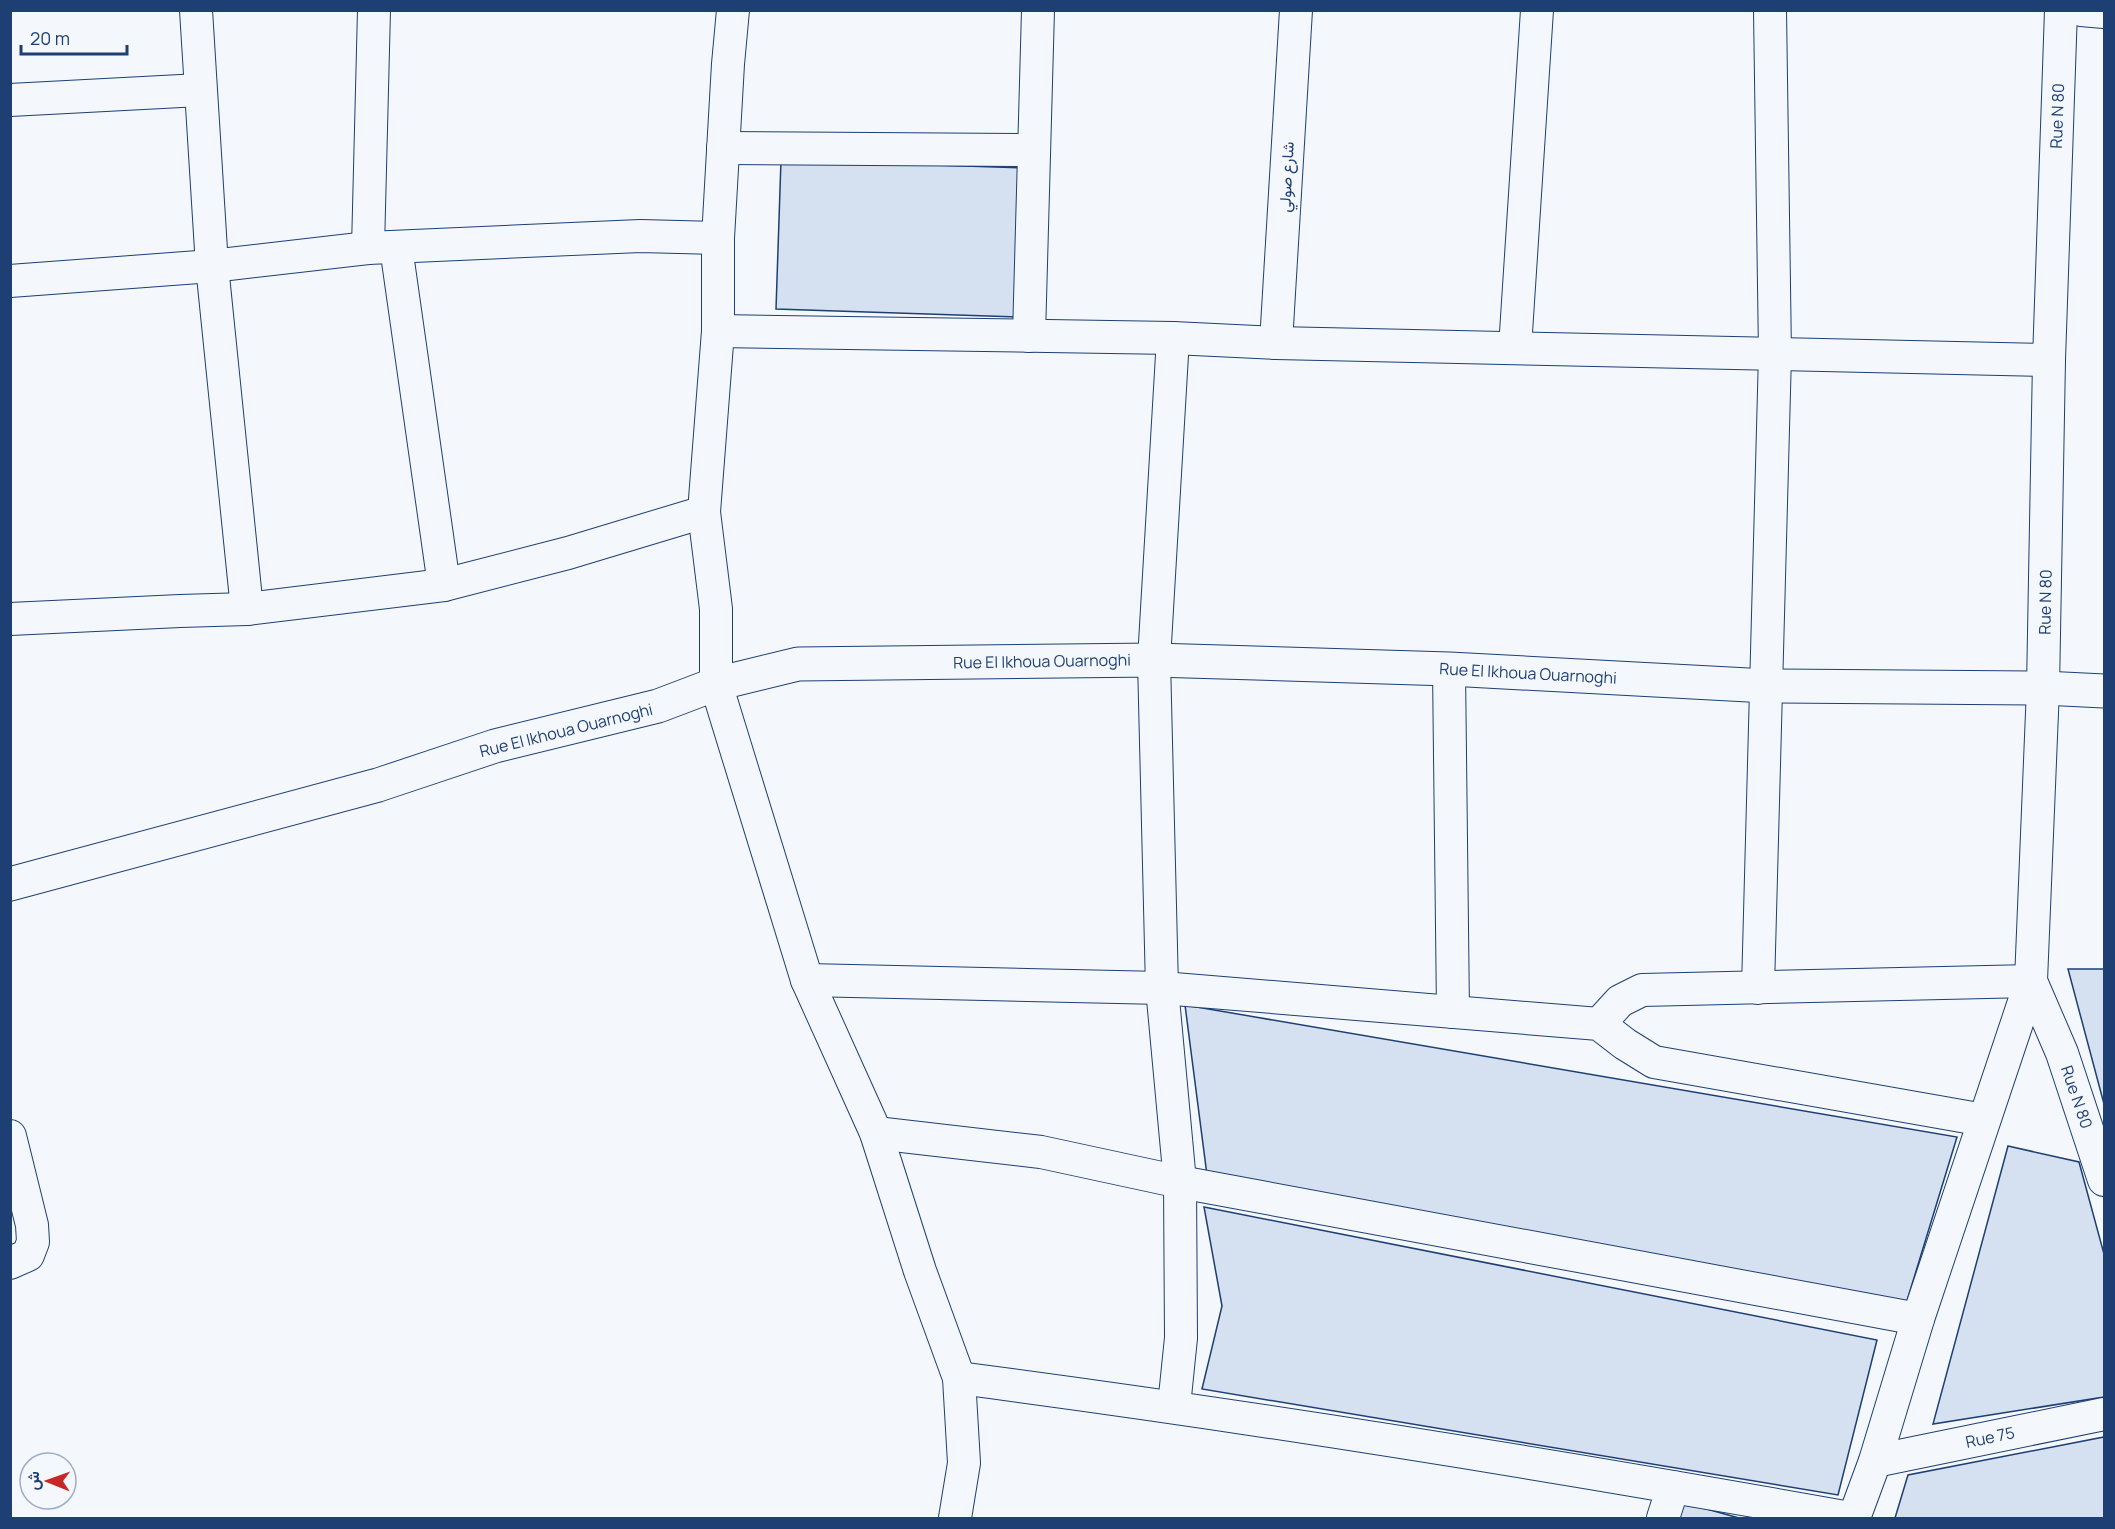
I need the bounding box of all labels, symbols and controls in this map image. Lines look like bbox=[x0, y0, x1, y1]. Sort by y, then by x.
scale bar bbox=[21, 18, 128, 56]
text: 20 m bbox=[30, 26, 70, 50]
street label: Rue N 80 bbox=[2045, 83, 2069, 149]
street label: شارع صولي bbox=[1273, 141, 1302, 213]
street label: Rue N 80 bbox=[2033, 569, 2057, 635]
street label: Rue EI Ikhoua Ouarnoghi bbox=[953, 648, 1131, 674]
street label: Rue EI Ikhoua Ouarnoghi bbox=[1439, 657, 1617, 689]
street label: Rue EI Ikhoua Ouarnoghi bbox=[477, 698, 655, 762]
street label: Rue N 80 bbox=[2056, 1063, 2098, 1131]
street label: Rue 75 bbox=[1964, 1421, 2016, 1453]
north arrow bbox=[18, 1451, 78, 1511]
text: ش bbox=[22, 1471, 44, 1491]

